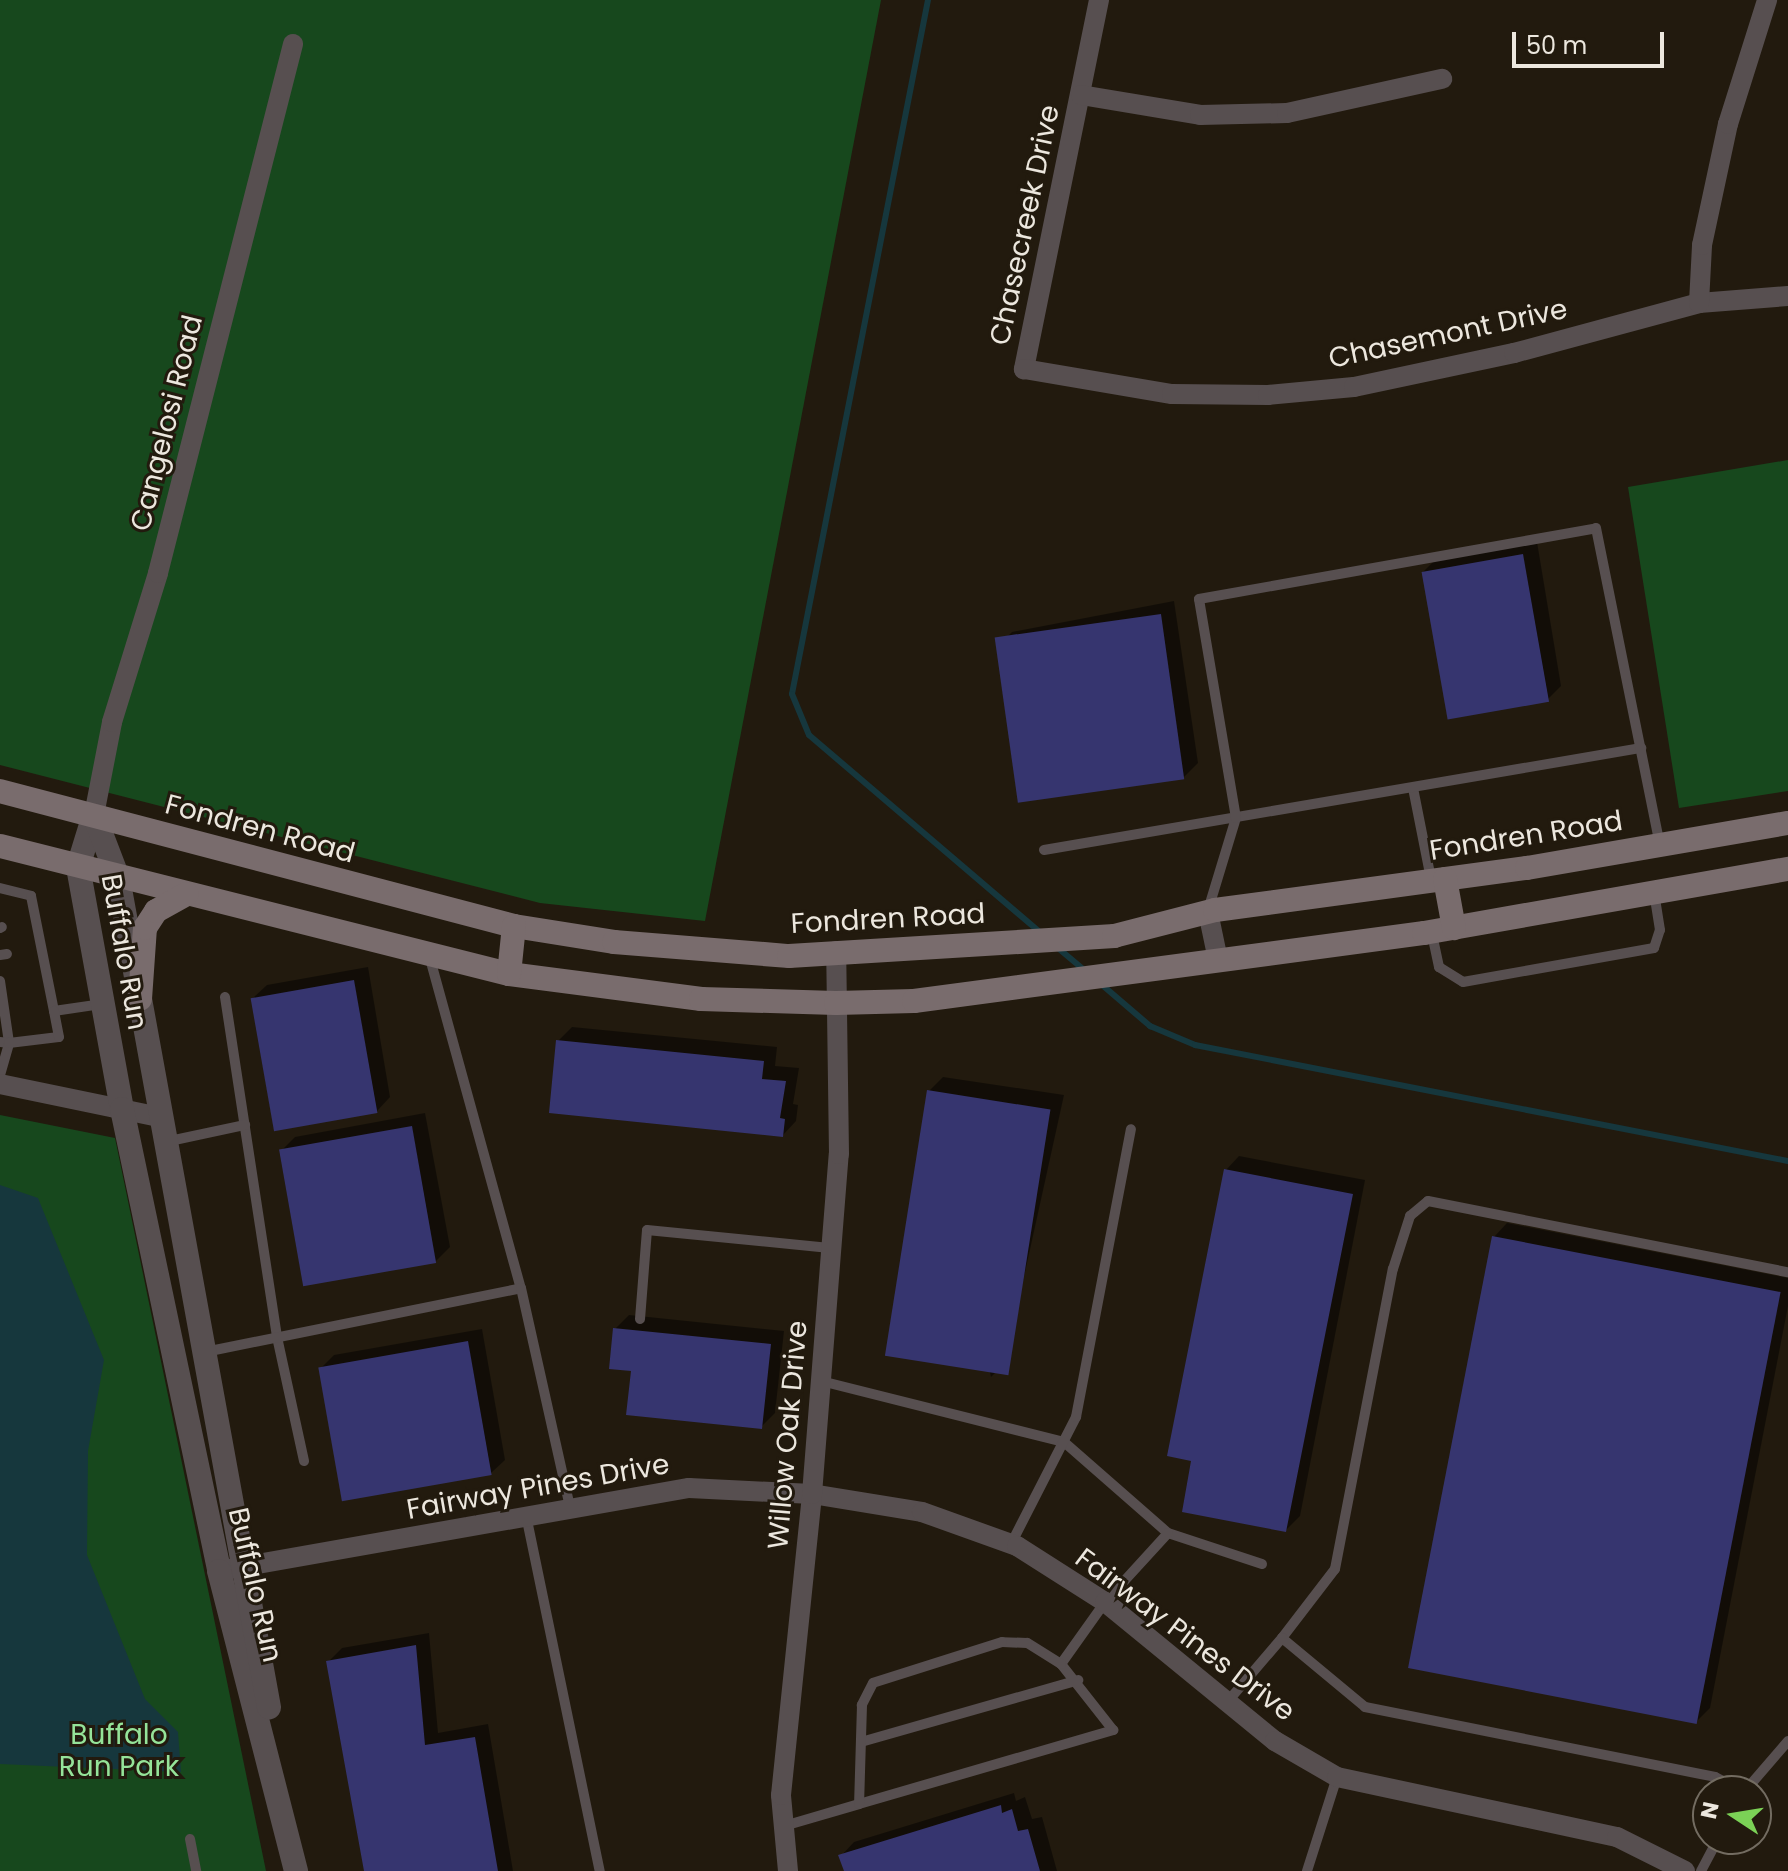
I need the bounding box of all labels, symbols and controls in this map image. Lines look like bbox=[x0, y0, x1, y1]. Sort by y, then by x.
scale bar bbox=[1516, 16, 1668, 66]
text: 50 m bbox=[1526, 29, 1587, 62]
street label: Chasecreek Drive bbox=[983, 102, 1067, 348]
street label: Chasemont Drive bbox=[1326, 292, 1570, 376]
street label: Cangelosi Road bbox=[124, 312, 210, 534]
street label: Fondren Road bbox=[162, 788, 358, 870]
street label: Fondren Road bbox=[1427, 804, 1625, 868]
street label: Buffalo Run bbox=[94, 871, 154, 1033]
street label: Fondren Road bbox=[790, 897, 986, 941]
street label: Willow Oak Drive bbox=[761, 1319, 815, 1551]
street label: Fairway Pines Drive bbox=[404, 1447, 672, 1527]
street label: Buffalo Run bbox=[221, 1504, 289, 1666]
street label: Fairway Pines Drive bbox=[1069, 1541, 1301, 1729]
park label: Buffalo Run Park bbox=[59, 1718, 179, 1784]
north arrow bbox=[1692, 1775, 1772, 1855]
text: N bbox=[1693, 1799, 1727, 1822]

